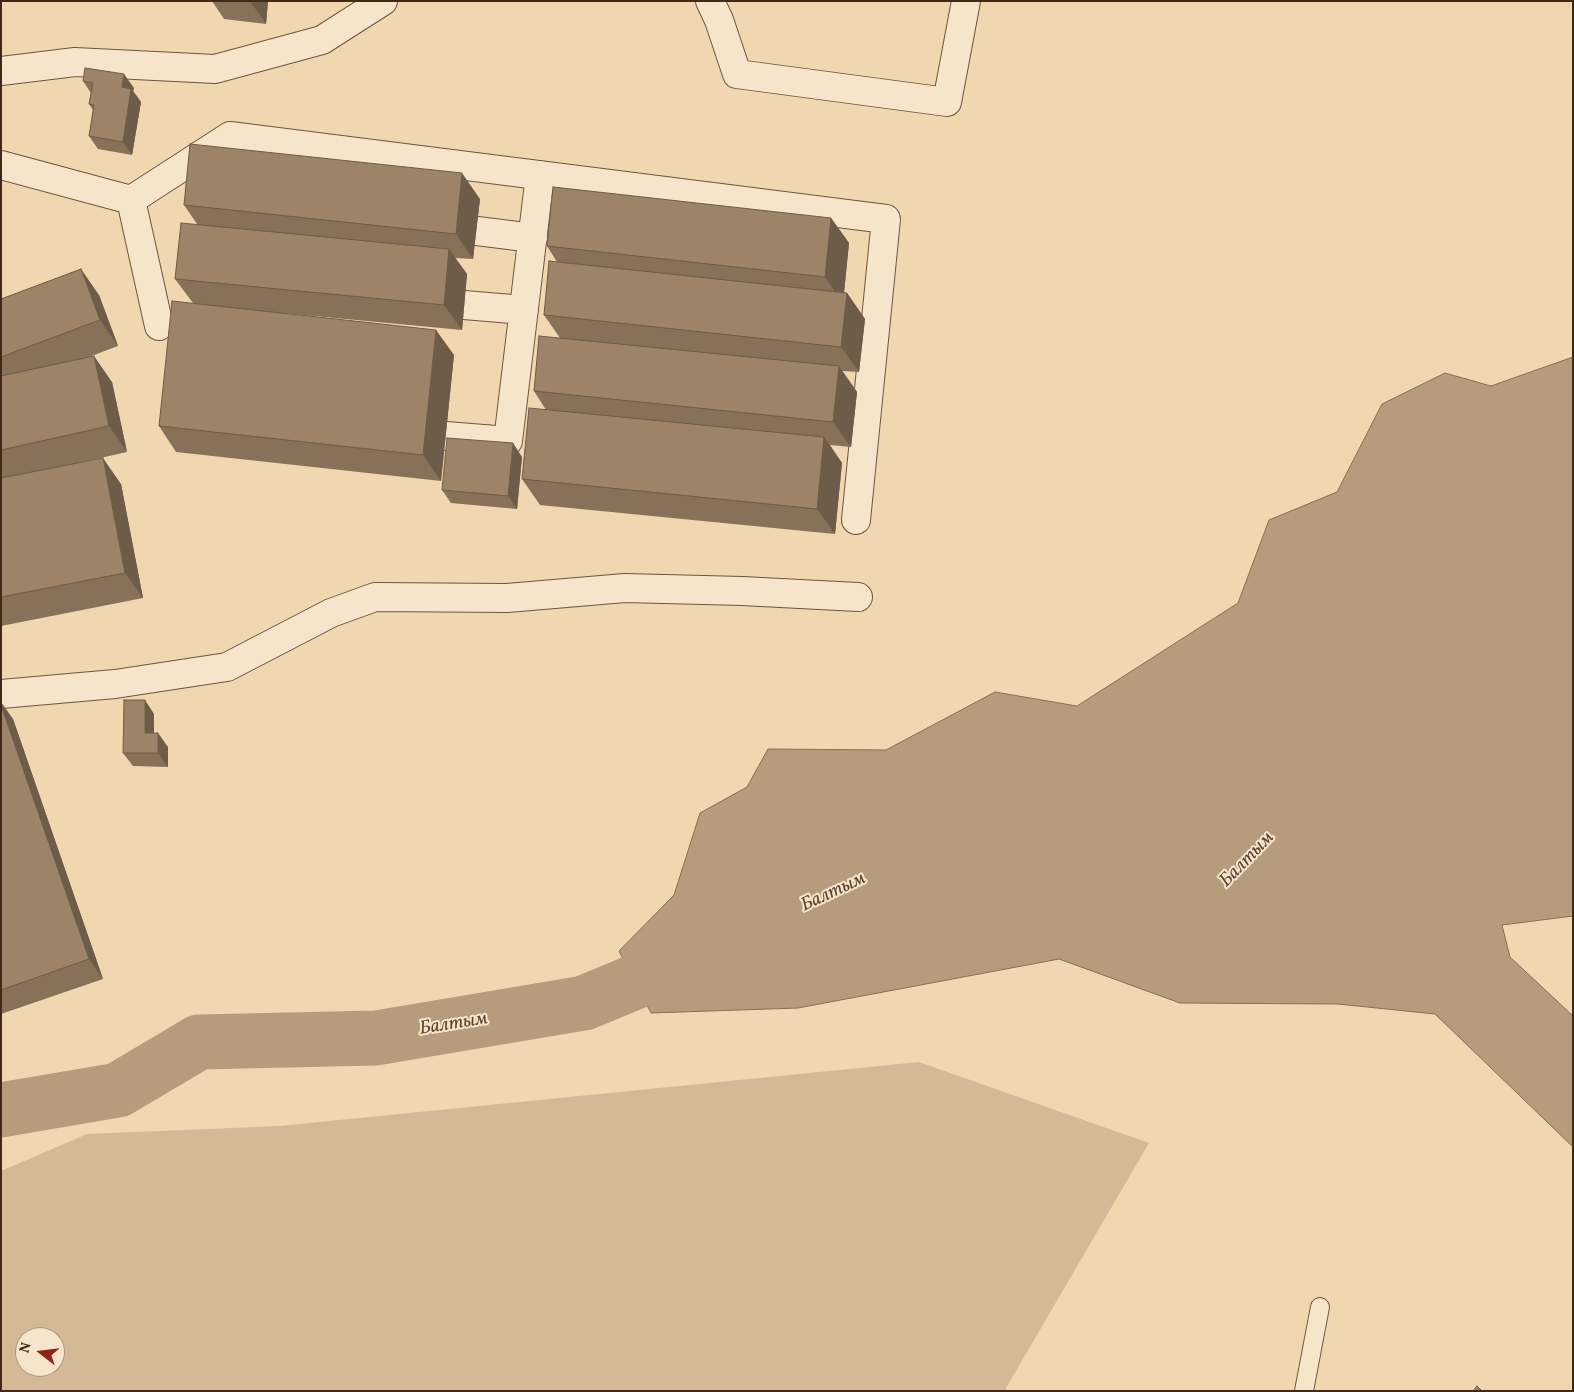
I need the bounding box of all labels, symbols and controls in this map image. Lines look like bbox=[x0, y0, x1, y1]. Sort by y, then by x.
water label: Балтым bbox=[1216, 827, 1280, 893]
water label: Балтым bbox=[798, 868, 870, 918]
water label: Балтым bbox=[418, 1008, 490, 1042]
north arrow bbox=[15, 1327, 65, 1377]
text: N bbox=[16, 1341, 37, 1356]

